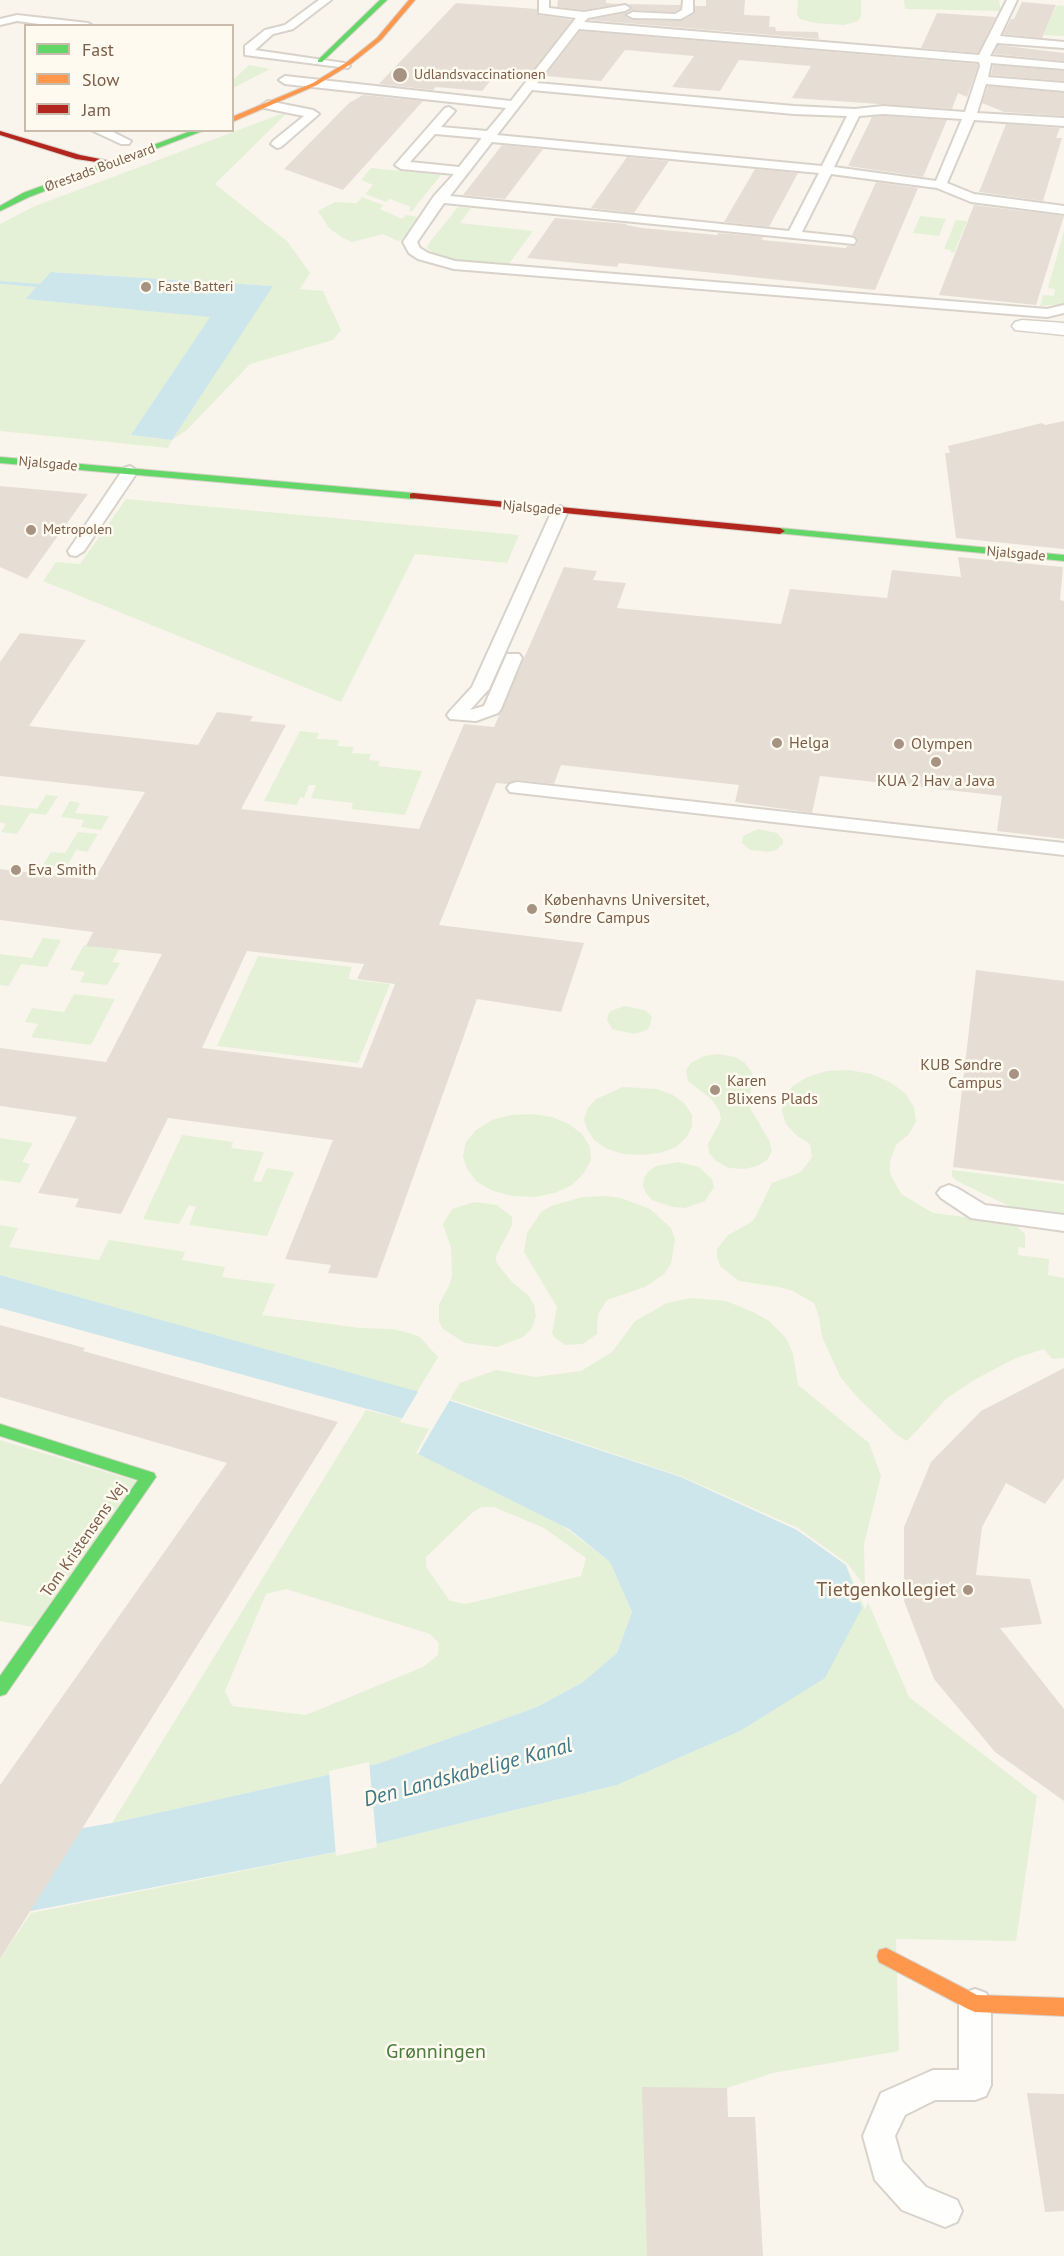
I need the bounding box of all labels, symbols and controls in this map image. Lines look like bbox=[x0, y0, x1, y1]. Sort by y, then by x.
legend bbox=[24, 24, 234, 132]
text: Fast bbox=[82, 38, 114, 61]
marker: Udlandsvaccinationen bbox=[391, 66, 409, 84]
place label: Udlandsvaccinationen bbox=[414, 67, 546, 83]
text: Slow bbox=[82, 68, 120, 91]
text: Jam bbox=[82, 98, 111, 121]
street label: Ørestads Boulevard bbox=[42, 140, 158, 196]
place label: Faste Batteri bbox=[158, 279, 234, 295]
marker: Faste Batteri bbox=[139, 280, 153, 294]
street label: Njalsgade bbox=[18, 453, 78, 475]
street label: Njalsgade bbox=[502, 497, 562, 519]
place label: Metropolen bbox=[43, 522, 112, 538]
marker: Metropolen bbox=[24, 523, 38, 537]
street label: Njalsgade bbox=[986, 543, 1046, 565]
place label: Helga bbox=[789, 733, 829, 753]
place label: Olympen bbox=[911, 734, 973, 754]
marker: Helga bbox=[770, 736, 784, 750]
marker: Olympen bbox=[892, 737, 906, 751]
marker: KUA 2 Hav a Java bbox=[929, 755, 943, 769]
place label: KUA 2 Hav a Java bbox=[877, 771, 995, 791]
place label: Eva Smith bbox=[28, 860, 96, 880]
marker: Eva Smith bbox=[9, 863, 23, 877]
place label: Københavns Universitet, Søndre Campus bbox=[544, 890, 710, 928]
marker: Københavns Universitet, Søndre Campus bbox=[525, 902, 539, 916]
place label: KUB Søndre Campus bbox=[920, 1055, 1002, 1093]
marker: KUB Søndre Campus bbox=[1007, 1067, 1021, 1081]
place label: Karen Blixens Plads bbox=[727, 1071, 818, 1109]
marker: Karen Blixens Plads bbox=[708, 1083, 722, 1097]
street label: Tom Kristensens Vej bbox=[37, 1479, 131, 1601]
place label: Tietgenkollegiet bbox=[816, 1578, 956, 1602]
marker: Tietgenkollegiet bbox=[961, 1583, 975, 1597]
water label: Den Landskabelige Kanal bbox=[361, 1733, 575, 1813]
park label: Grønningen bbox=[386, 2040, 486, 2064]

